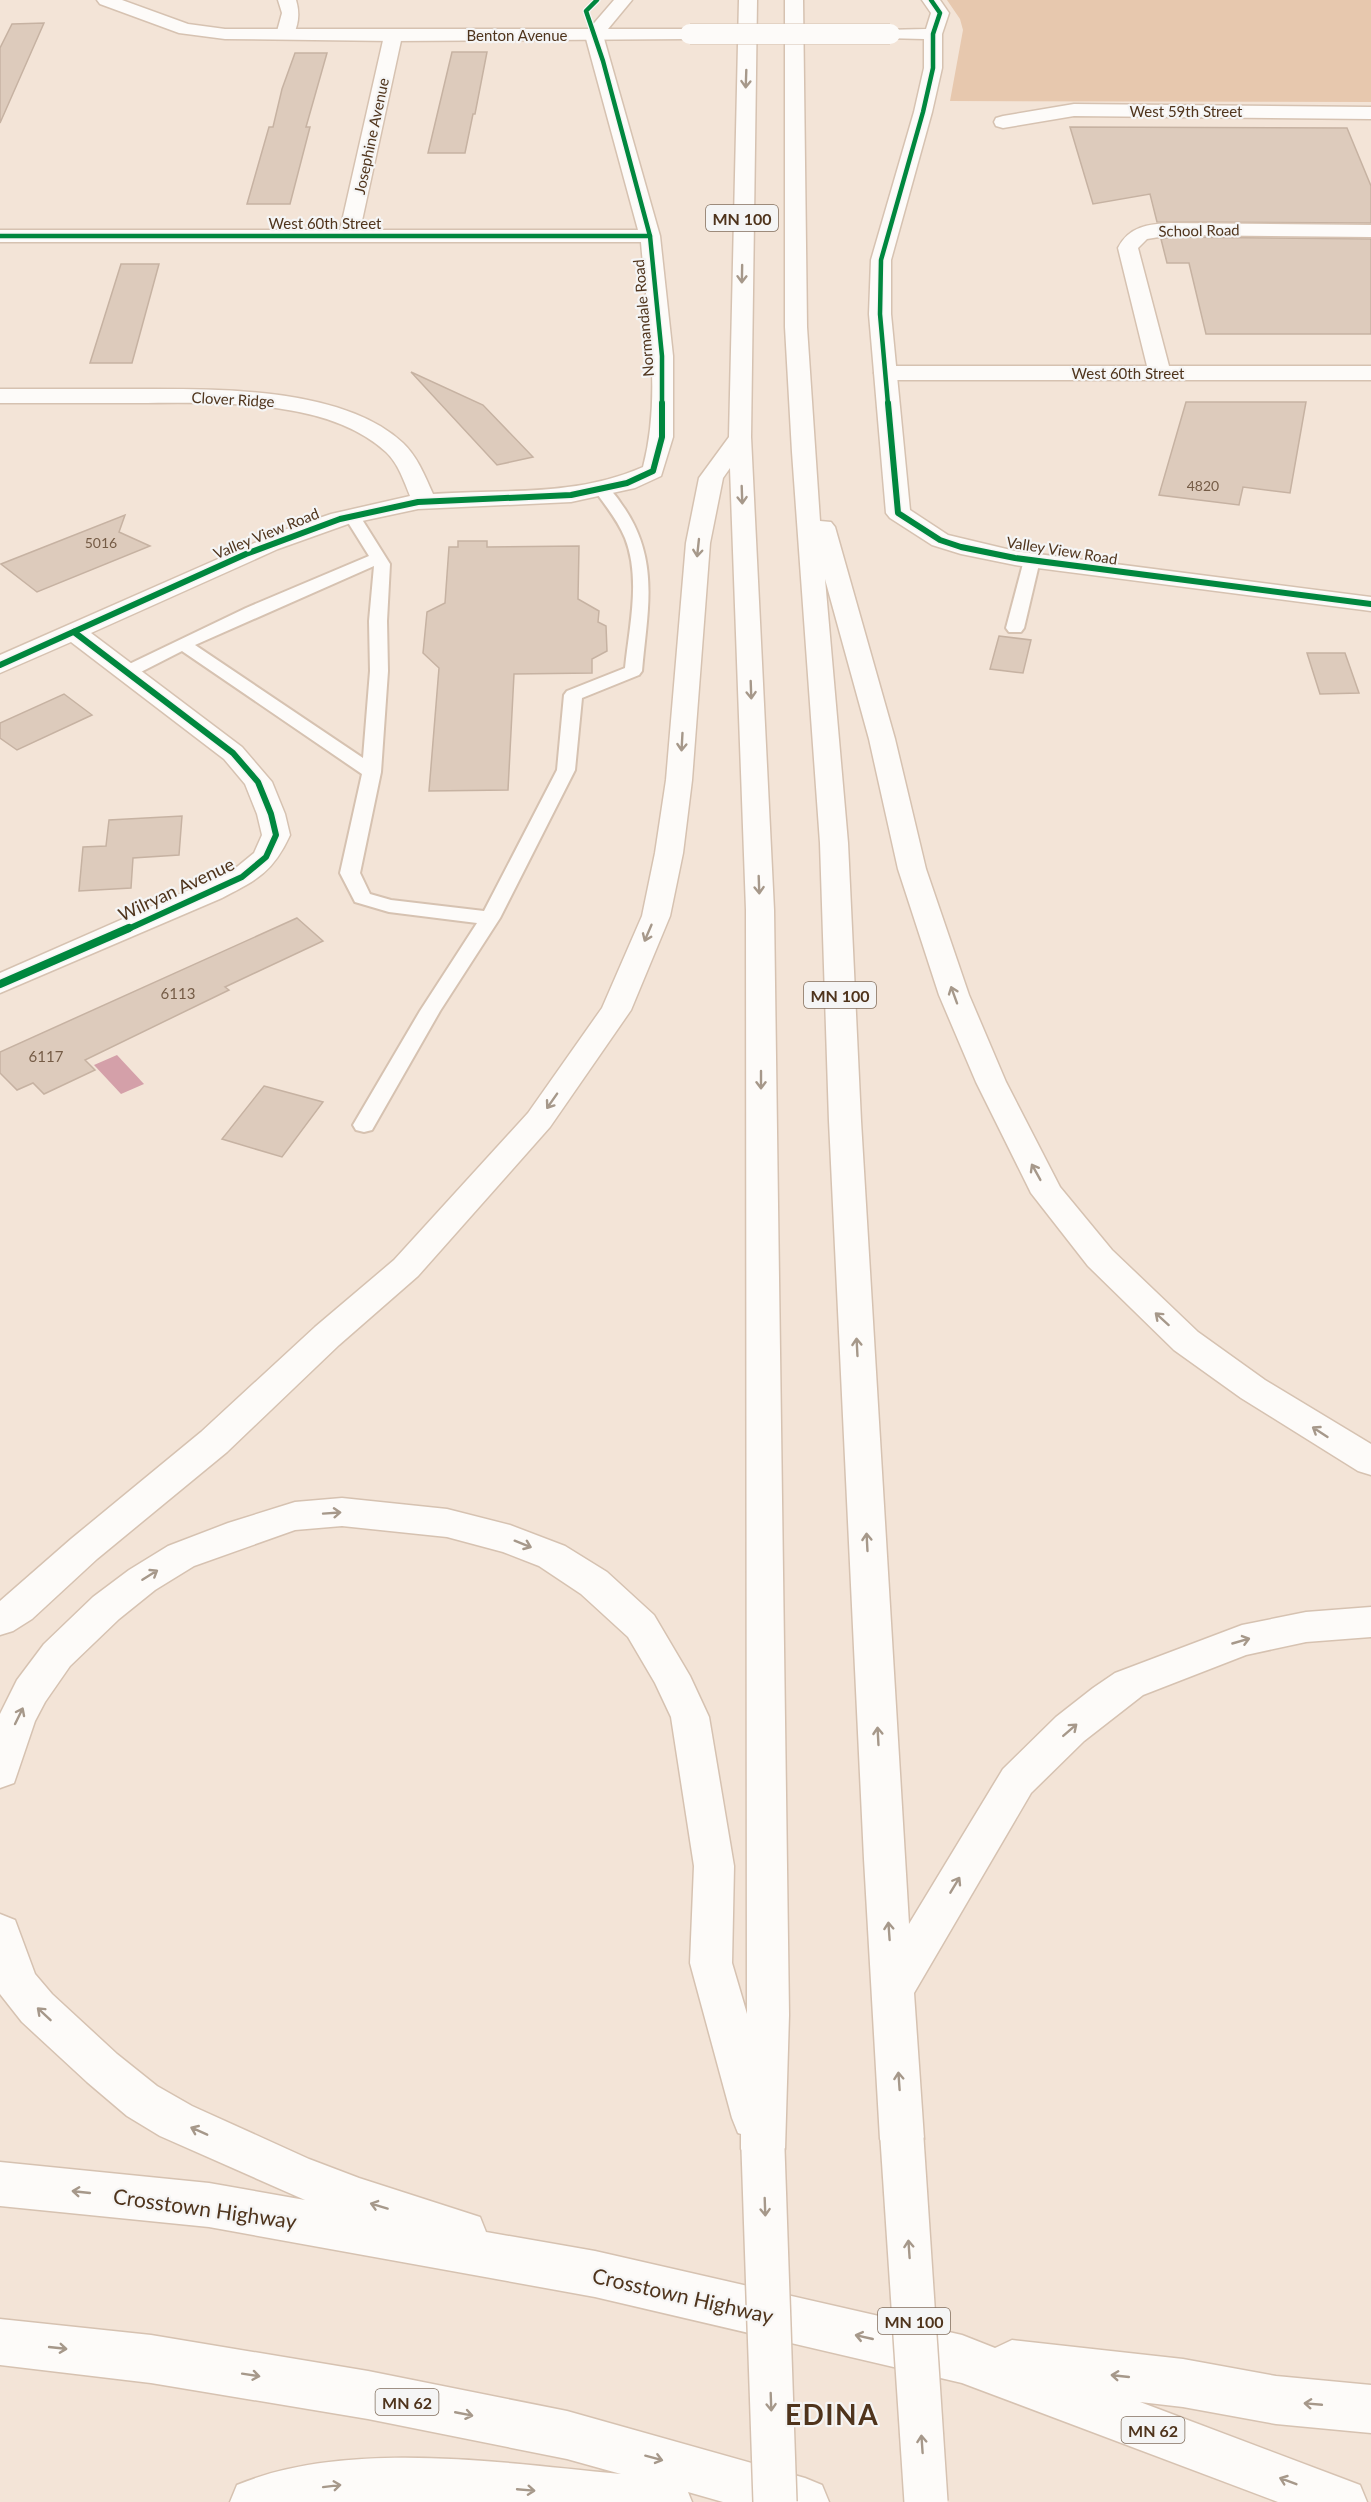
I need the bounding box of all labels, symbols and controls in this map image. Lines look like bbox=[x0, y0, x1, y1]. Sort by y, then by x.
street label: Benton Avenue bbox=[467, 26, 568, 44]
one-way arrow bbox=[740, 69, 751, 89]
street label: Josephine Avenue bbox=[350, 76, 392, 196]
street label: West 59th Street bbox=[1130, 102, 1243, 120]
road number: MN 100 bbox=[706, 205, 778, 231]
street label: West 60th Street bbox=[269, 214, 382, 232]
street label: School Road bbox=[1158, 220, 1240, 240]
street label: Normandale Road bbox=[629, 259, 657, 377]
one-way arrow bbox=[736, 264, 747, 284]
street label: West 60th Street bbox=[1072, 364, 1185, 382]
street label: Clover Ridge bbox=[191, 388, 275, 410]
house number: 4820 bbox=[1187, 477, 1219, 494]
one-way arrow bbox=[737, 485, 748, 505]
street label: Valley View Road bbox=[211, 504, 321, 562]
street label: Valley View Road bbox=[1005, 532, 1119, 568]
house number: 5016 bbox=[85, 534, 117, 551]
one-way arrow bbox=[692, 537, 703, 557]
one-way arrow bbox=[745, 679, 756, 699]
one-way arrow bbox=[677, 731, 688, 751]
street label: Wilryan Avenue bbox=[115, 853, 237, 925]
one-way arrow bbox=[754, 874, 765, 894]
one-way arrow bbox=[642, 923, 653, 942]
road number: MN 100 bbox=[804, 982, 876, 1008]
house number: 6113 bbox=[161, 984, 195, 1002]
one-way arrow bbox=[948, 986, 959, 1004]
house number: 6117 bbox=[29, 1047, 64, 1065]
one-way arrow bbox=[755, 1069, 767, 1089]
one-way arrow bbox=[546, 1093, 558, 1109]
one-way arrow bbox=[1029, 1163, 1041, 1180]
one-way arrow bbox=[1155, 1312, 1170, 1326]
one-way arrow bbox=[851, 1337, 862, 1357]
one-way arrow bbox=[1313, 1426, 1329, 1438]
one-way arrow bbox=[322, 1507, 342, 1518]
one-way arrow bbox=[862, 1532, 873, 1552]
one-way arrow bbox=[514, 1540, 532, 1551]
one-way arrow bbox=[141, 1569, 158, 1581]
one-way arrow bbox=[1231, 1634, 1250, 1646]
one-way arrow bbox=[13, 1708, 25, 1726]
one-way arrow bbox=[1062, 1723, 1077, 1737]
one-way arrow bbox=[872, 1727, 883, 1747]
one-way arrow bbox=[949, 1877, 961, 1894]
one-way arrow bbox=[884, 1922, 895, 1941]
one-way arrow bbox=[37, 2007, 52, 2022]
one-way arrow bbox=[893, 2071, 904, 2091]
one-way arrow bbox=[190, 2125, 208, 2136]
street label: Crosstown Highway bbox=[112, 2183, 298, 2233]
one-way arrow bbox=[72, 2186, 92, 2197]
one-way arrow bbox=[759, 2197, 770, 2217]
one-way arrow bbox=[370, 2200, 389, 2211]
one-way arrow bbox=[904, 2240, 915, 2259]
street label: Crosstown Highway bbox=[590, 2262, 776, 2328]
road number: MN 100 bbox=[878, 2308, 950, 2334]
one-way arrow bbox=[855, 2331, 874, 2342]
one-way arrow bbox=[48, 2343, 68, 2354]
one-way arrow bbox=[241, 2370, 261, 2381]
one-way arrow bbox=[1110, 2371, 1130, 2382]
road number: MN 62 bbox=[376, 2389, 438, 2415]
one-way arrow bbox=[766, 2392, 777, 2412]
district label: EDINA bbox=[785, 2397, 879, 2431]
one-way arrow bbox=[1303, 2398, 1323, 2409]
one-way arrow bbox=[453, 2409, 473, 2420]
road number: MN 62 bbox=[1122, 2417, 1184, 2443]
one-way arrow bbox=[916, 2434, 927, 2454]
one-way arrow bbox=[644, 2452, 663, 2464]
one-way arrow bbox=[1279, 2475, 1298, 2486]
one-way arrow bbox=[321, 2480, 341, 2491]
one-way arrow bbox=[516, 2484, 536, 2495]

